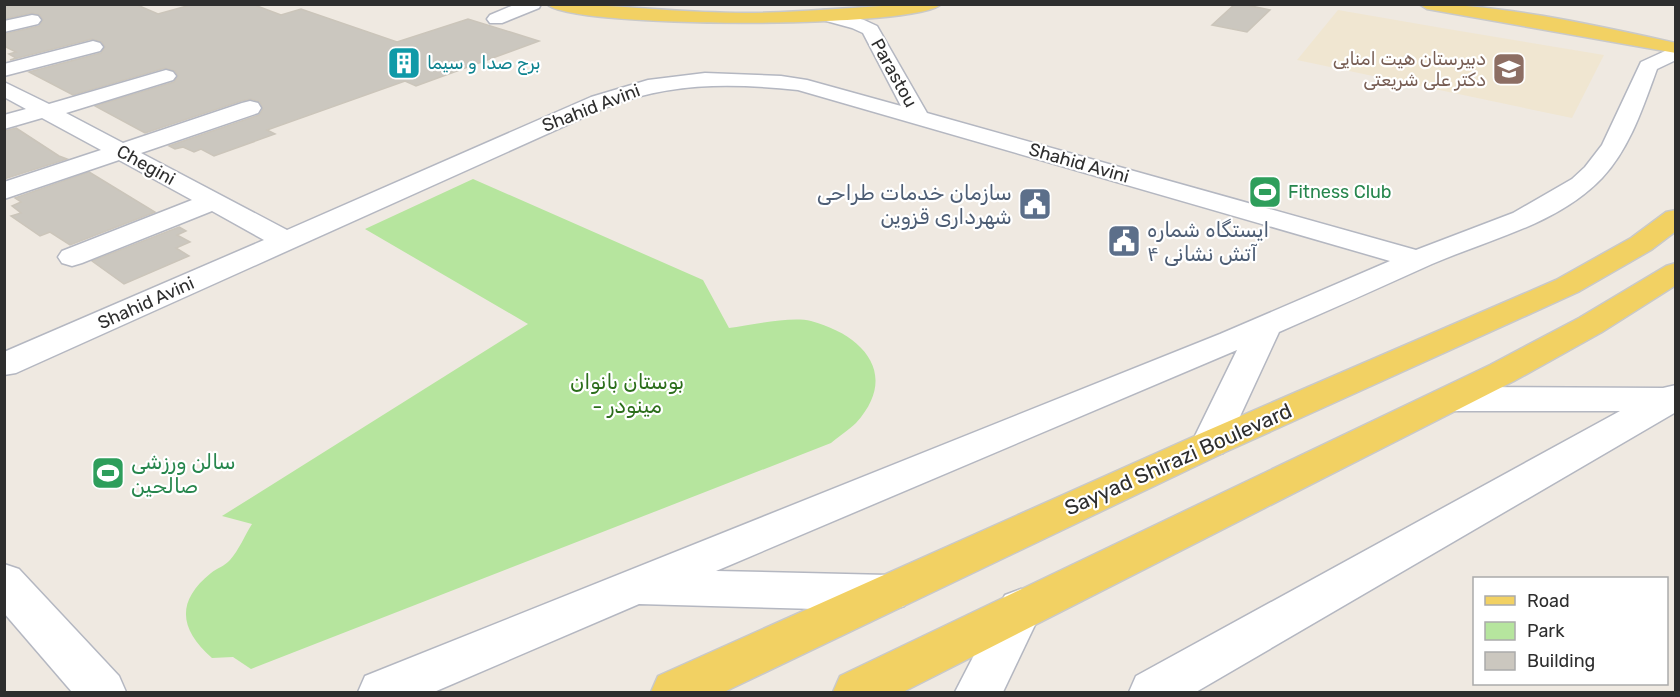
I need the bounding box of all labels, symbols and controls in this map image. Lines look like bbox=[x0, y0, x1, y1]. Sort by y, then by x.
street label: Parastou bbox=[866, 35, 922, 111]
building icon: برج صدا و سیما bbox=[386, 45, 422, 81]
place label: دبیرستان هیت امنایی دکتر علی شریعتی bbox=[1333, 48, 1486, 91]
school or university icon: دبیرستان هیت امنایی دکتر علی شریعتی bbox=[1491, 51, 1527, 87]
place label: برج صدا و سیما bbox=[427, 52, 541, 75]
street label: Shahid Avini bbox=[539, 79, 643, 137]
street label: Shahid Avini bbox=[1026, 138, 1132, 188]
street label: Chegini bbox=[113, 140, 179, 190]
sports icon: Fitness Club bbox=[1247, 174, 1283, 210]
place label: سازمان خدمات طراحی شهرداری قزوین bbox=[817, 180, 1012, 230]
place label: Fitness Club bbox=[1288, 181, 1392, 203]
public building icon: سازمان خدمات طراحی شهرداری قزوین bbox=[1017, 186, 1053, 222]
place label: ایستگاه شماره ۴ آتش نشانی bbox=[1147, 217, 1269, 266]
public building icon: ایستگاه شماره ۴ آتش نشانی bbox=[1106, 223, 1142, 259]
street label: Shahid Avini bbox=[94, 272, 198, 334]
park label: بوستان بانوان - مینودر bbox=[570, 369, 684, 418]
street label: Sayyad Shirazi Boulevard bbox=[1061, 398, 1295, 520]
place label: سالن ورزشی صالحین bbox=[131, 449, 236, 498]
sports icon: سالن ورزشی صالحین bbox=[90, 455, 126, 491]
legend bbox=[1473, 577, 1668, 685]
text: Road bbox=[1527, 590, 1570, 612]
text: Park bbox=[1527, 620, 1565, 642]
text: Building bbox=[1527, 650, 1595, 672]

